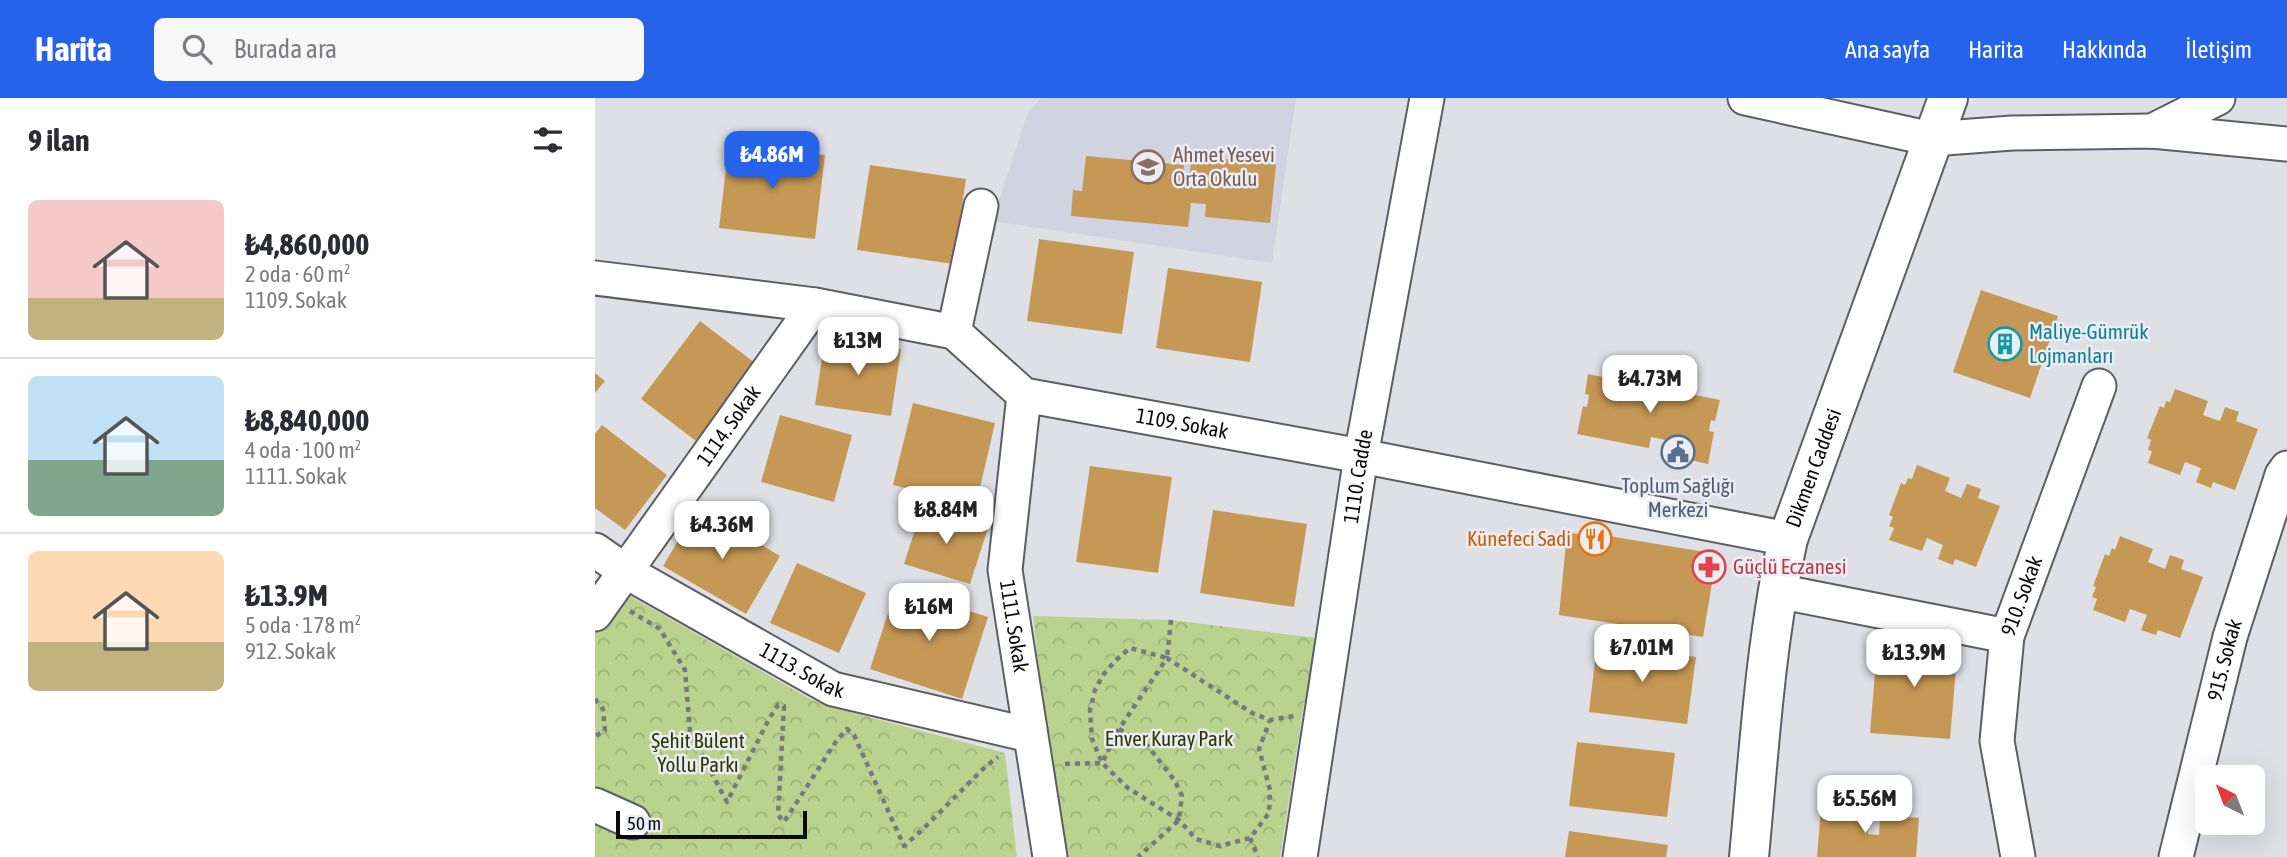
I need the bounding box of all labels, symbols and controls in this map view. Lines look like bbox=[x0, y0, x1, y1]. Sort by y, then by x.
search box bbox=[154, 18, 644, 81]
text: Harita bbox=[35, 30, 112, 68]
icon: search bbox=[178, 30, 216, 68]
text: Burada ara bbox=[234, 34, 337, 64]
text: Ana sayfa bbox=[1845, 36, 1930, 63]
text: Harita bbox=[1968, 36, 2024, 63]
text: Hakkında bbox=[2062, 36, 2147, 63]
text: İletişim bbox=[2185, 36, 2252, 63]
icon: filters bbox=[529, 121, 567, 159]
text: 9 ilan bbox=[28, 123, 90, 157]
pin: ₺4.86M bbox=[715, 132, 829, 191]
text: ₺4.86M bbox=[740, 141, 804, 167]
place label: Ahmet Yesevi Orta Okulu bbox=[1173, 142, 1275, 190]
school or university icon: Ahmet Yesevi Orta Okulu bbox=[1129, 148, 1167, 186]
text: ₺4,860,000 bbox=[245, 227, 369, 261]
icon: home bbox=[84, 228, 168, 312]
text: 2 oda · 60 m² bbox=[245, 261, 350, 287]
text: 1109. Sokak bbox=[245, 287, 347, 313]
pin: ₺13M bbox=[817, 317, 899, 377]
place label: Maliye-Gümrük Lojmanları bbox=[2029, 319, 2148, 367]
building icon: Maliye-Gümrük Lojmanları bbox=[1986, 325, 2024, 363]
text: ₺13M bbox=[834, 327, 882, 353]
pin: ₺4.73M bbox=[1593, 356, 1707, 415]
text: ₺4.73M bbox=[1618, 365, 1682, 391]
street label: 1114. Sokak bbox=[691, 380, 765, 470]
text: ₺8,840,000 bbox=[245, 403, 369, 437]
street label: 1109. Sokak bbox=[1134, 403, 1230, 443]
icon: home bbox=[84, 404, 168, 488]
street label: Dikmen Caddesi bbox=[1780, 405, 1845, 530]
street label: 1110. Cadde bbox=[1338, 427, 1377, 525]
public building icon: Toplum Sağlığı Merkezi bbox=[1659, 433, 1697, 471]
text: 4 oda · 100 m² bbox=[245, 437, 361, 463]
text: 1111. Sokak bbox=[245, 463, 347, 489]
place label: Toplum Sağlığı Merkezi bbox=[1621, 473, 1735, 521]
pin: ₺8.84M bbox=[889, 486, 1003, 546]
text: ₺8.84M bbox=[914, 496, 978, 522]
pin: ₺4.36M bbox=[665, 502, 779, 561]
text: ₺4.36M bbox=[690, 511, 754, 537]
restaurant icon: Künefeci Sadi bbox=[1576, 520, 1614, 558]
place label: Künefeci Sadi bbox=[1467, 526, 1571, 550]
pharmacy icon: Güçlü Eczanesi bbox=[1690, 548, 1728, 586]
street label: 910. Sokak bbox=[1995, 552, 2046, 639]
place label: Güçlü Eczanesi bbox=[1733, 554, 1847, 578]
text: ₺13.9M bbox=[245, 578, 328, 612]
street label: 1111. Sokak bbox=[996, 578, 1034, 674]
icon: home bbox=[84, 579, 168, 663]
pin: ₺16M bbox=[888, 584, 970, 643]
text: ₺16M bbox=[905, 593, 953, 619]
text: 5 oda · 178 m² bbox=[245, 612, 361, 638]
street label: 915. Sokak bbox=[2202, 616, 2246, 703]
pin: ₺7.01M bbox=[1585, 624, 1699, 684]
pin: ₺13.9M bbox=[1857, 630, 1971, 689]
text: ₺7.01M bbox=[1610, 634, 1674, 660]
street label: 1113. Sokak bbox=[756, 637, 846, 702]
text: 912. Sokak bbox=[245, 638, 336, 664]
text: ₺13.9M bbox=[1882, 639, 1946, 665]
park label: Enver Kuray Park bbox=[1105, 726, 1233, 750]
park label: Şehit Bülent Yollu Parkı bbox=[651, 728, 745, 776]
north arrow bbox=[2195, 765, 2265, 835]
map controls bbox=[2195, 765, 2265, 835]
pin: ₺5.56M bbox=[1808, 776, 1922, 835]
text: ₺5.56M bbox=[1833, 785, 1897, 811]
scale bar bbox=[616, 808, 807, 840]
text: 50 m bbox=[627, 812, 661, 834]

